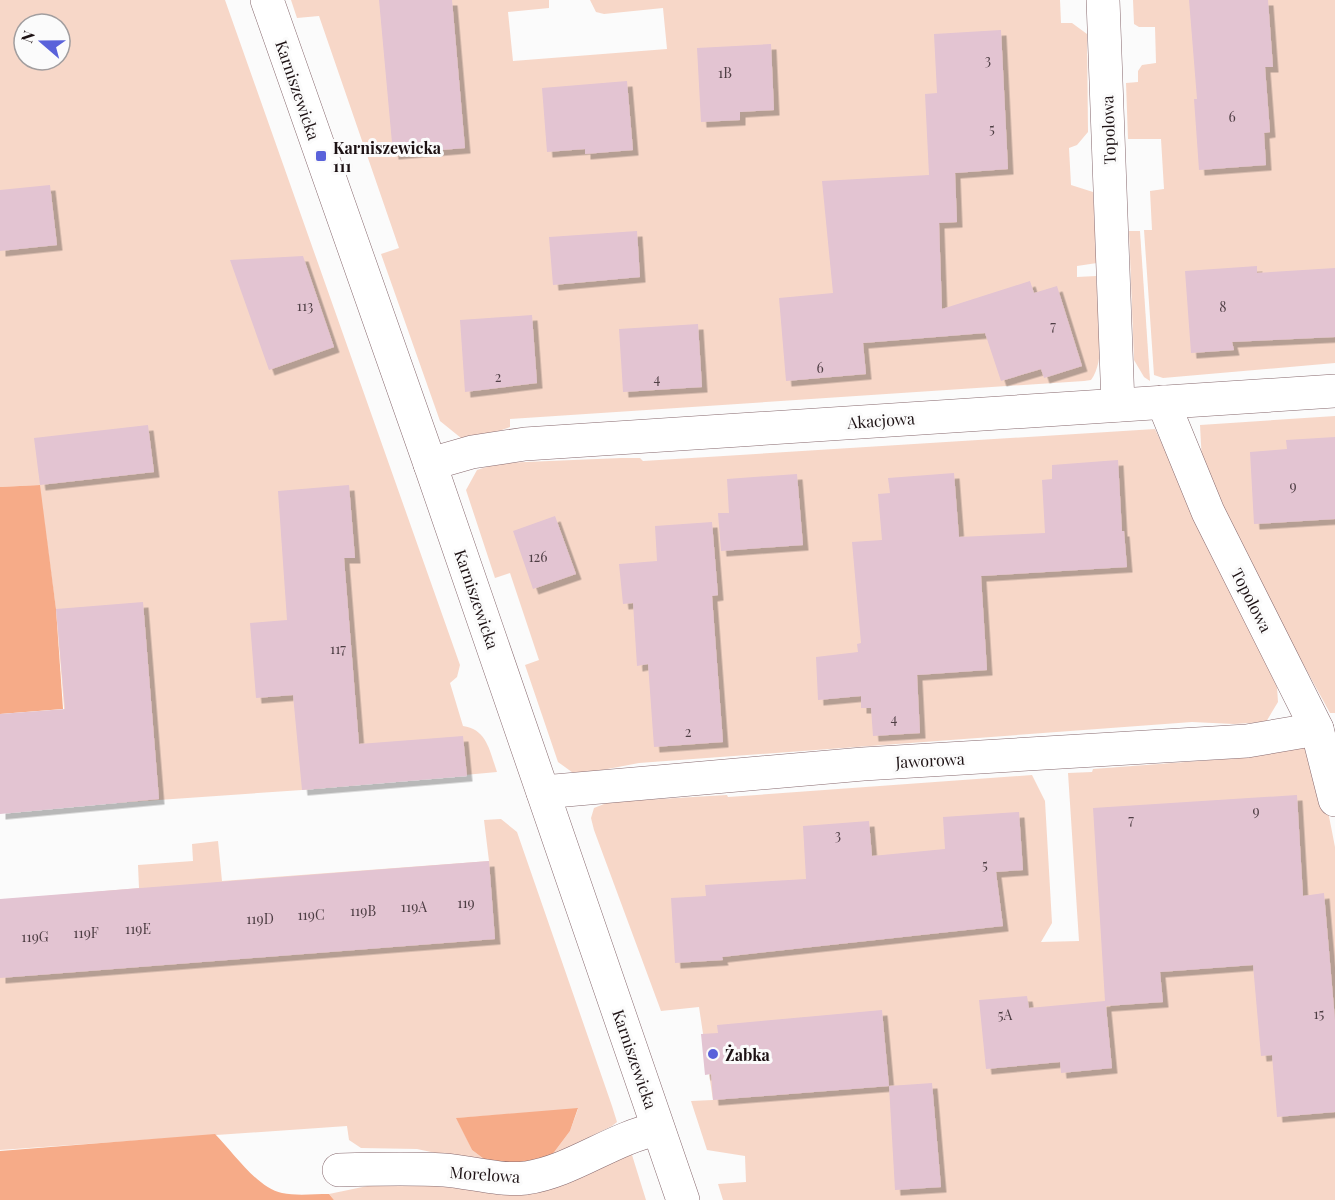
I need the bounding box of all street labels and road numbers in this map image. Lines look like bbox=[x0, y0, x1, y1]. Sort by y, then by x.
street label: Karniszewicka bbox=[271, 37, 325, 143]
street label: Topolowa bbox=[1096, 95, 1120, 165]
street label: Akacjowa bbox=[846, 407, 915, 433]
street label: Karniszewicka bbox=[450, 546, 504, 652]
street label: Topolowa bbox=[1227, 564, 1277, 636]
street label: Jaworowa bbox=[894, 748, 965, 772]
street label: Karniszewicka bbox=[608, 1006, 662, 1112]
street label: Morelowa bbox=[449, 1161, 521, 1187]

